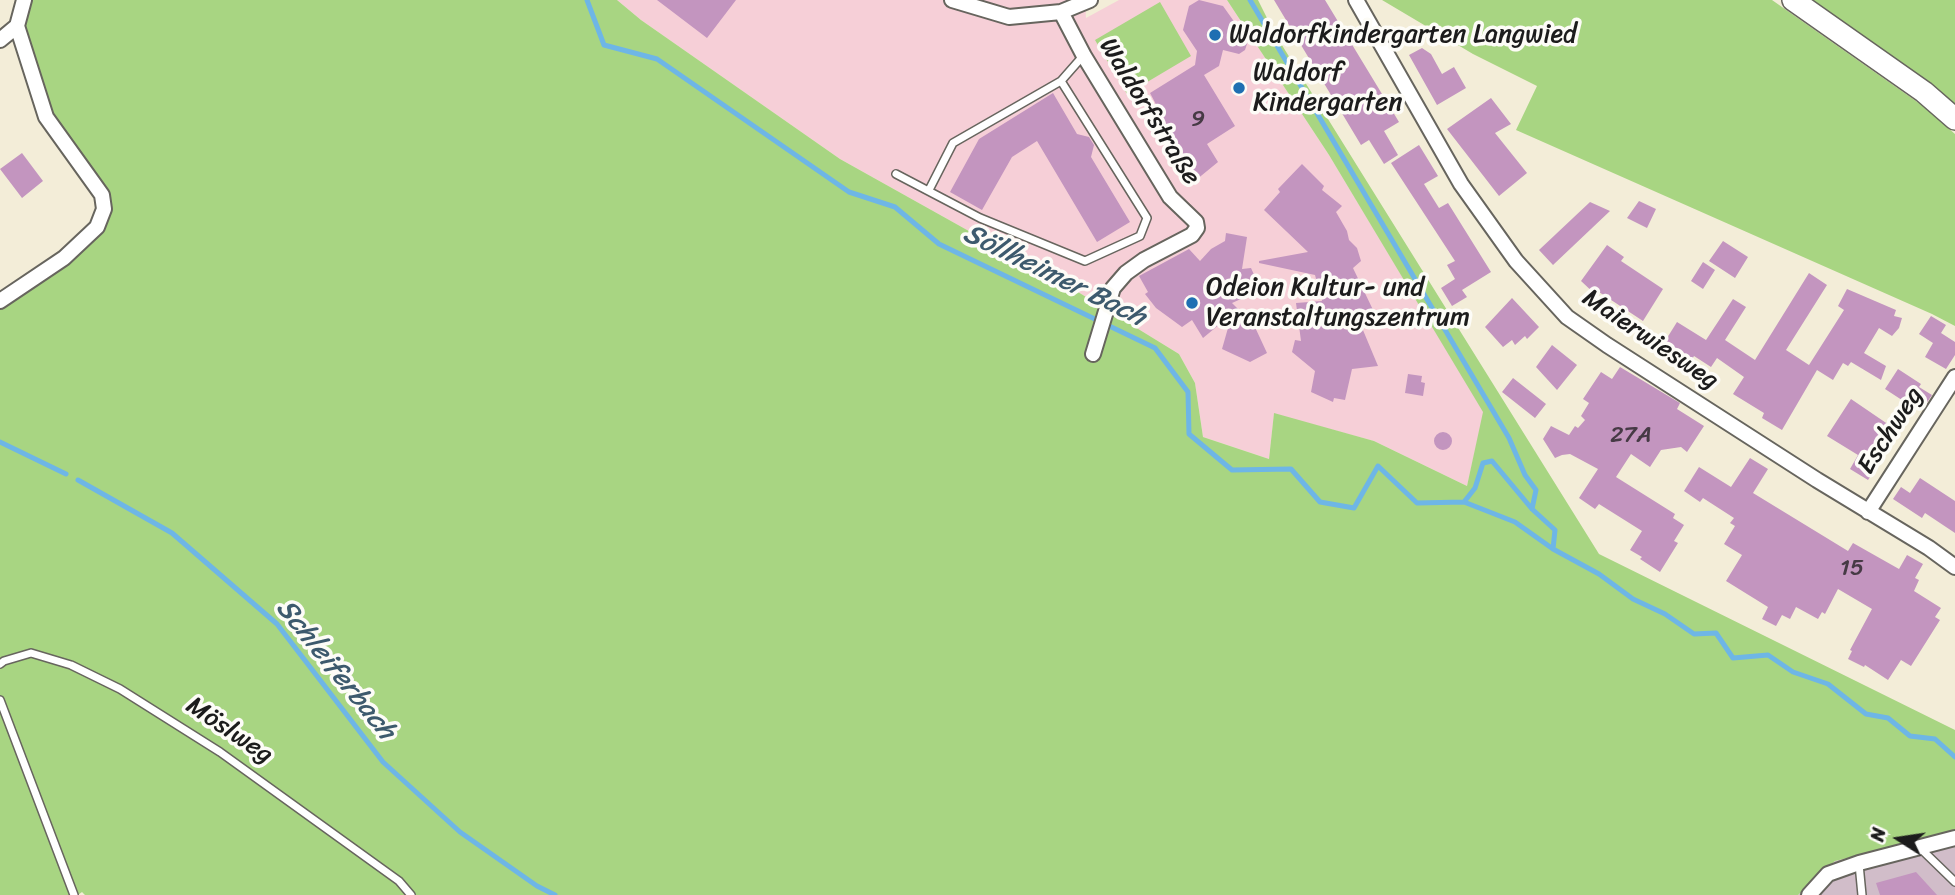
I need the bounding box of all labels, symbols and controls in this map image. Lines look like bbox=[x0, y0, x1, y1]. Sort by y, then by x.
place label: Waldorfkindergarten Langwied bbox=[1229, 19, 1577, 51]
marker: Waldorfkindergarten Langwied bbox=[1207, 27, 1223, 43]
street label: Waldorfstraße bbox=[1092, 33, 1206, 191]
place label: Waldorf Kindergarten bbox=[1253, 57, 1402, 119]
marker: Waldorf Kindergarten bbox=[1231, 80, 1247, 96]
house number: 9 bbox=[1191, 106, 1205, 134]
water label: Söllheimer Bach bbox=[957, 217, 1151, 335]
place label: Odeion Kultur- und Veranstaltungszentrum bbox=[1206, 272, 1470, 334]
street label: Maierwiesweg bbox=[1576, 283, 1724, 397]
marker: Odeion Kultur- und Veranstaltungszentrum bbox=[1184, 295, 1200, 311]
street label: Eschweg bbox=[1851, 382, 1931, 480]
house number: 27A bbox=[1610, 422, 1652, 450]
house number: 15 bbox=[1840, 555, 1864, 583]
water label: Schleiferbach bbox=[268, 593, 402, 747]
street label: Möslweg bbox=[180, 691, 278, 771]
north arrow bbox=[1864, 804, 1934, 874]
text: N bbox=[1860, 825, 1895, 844]

